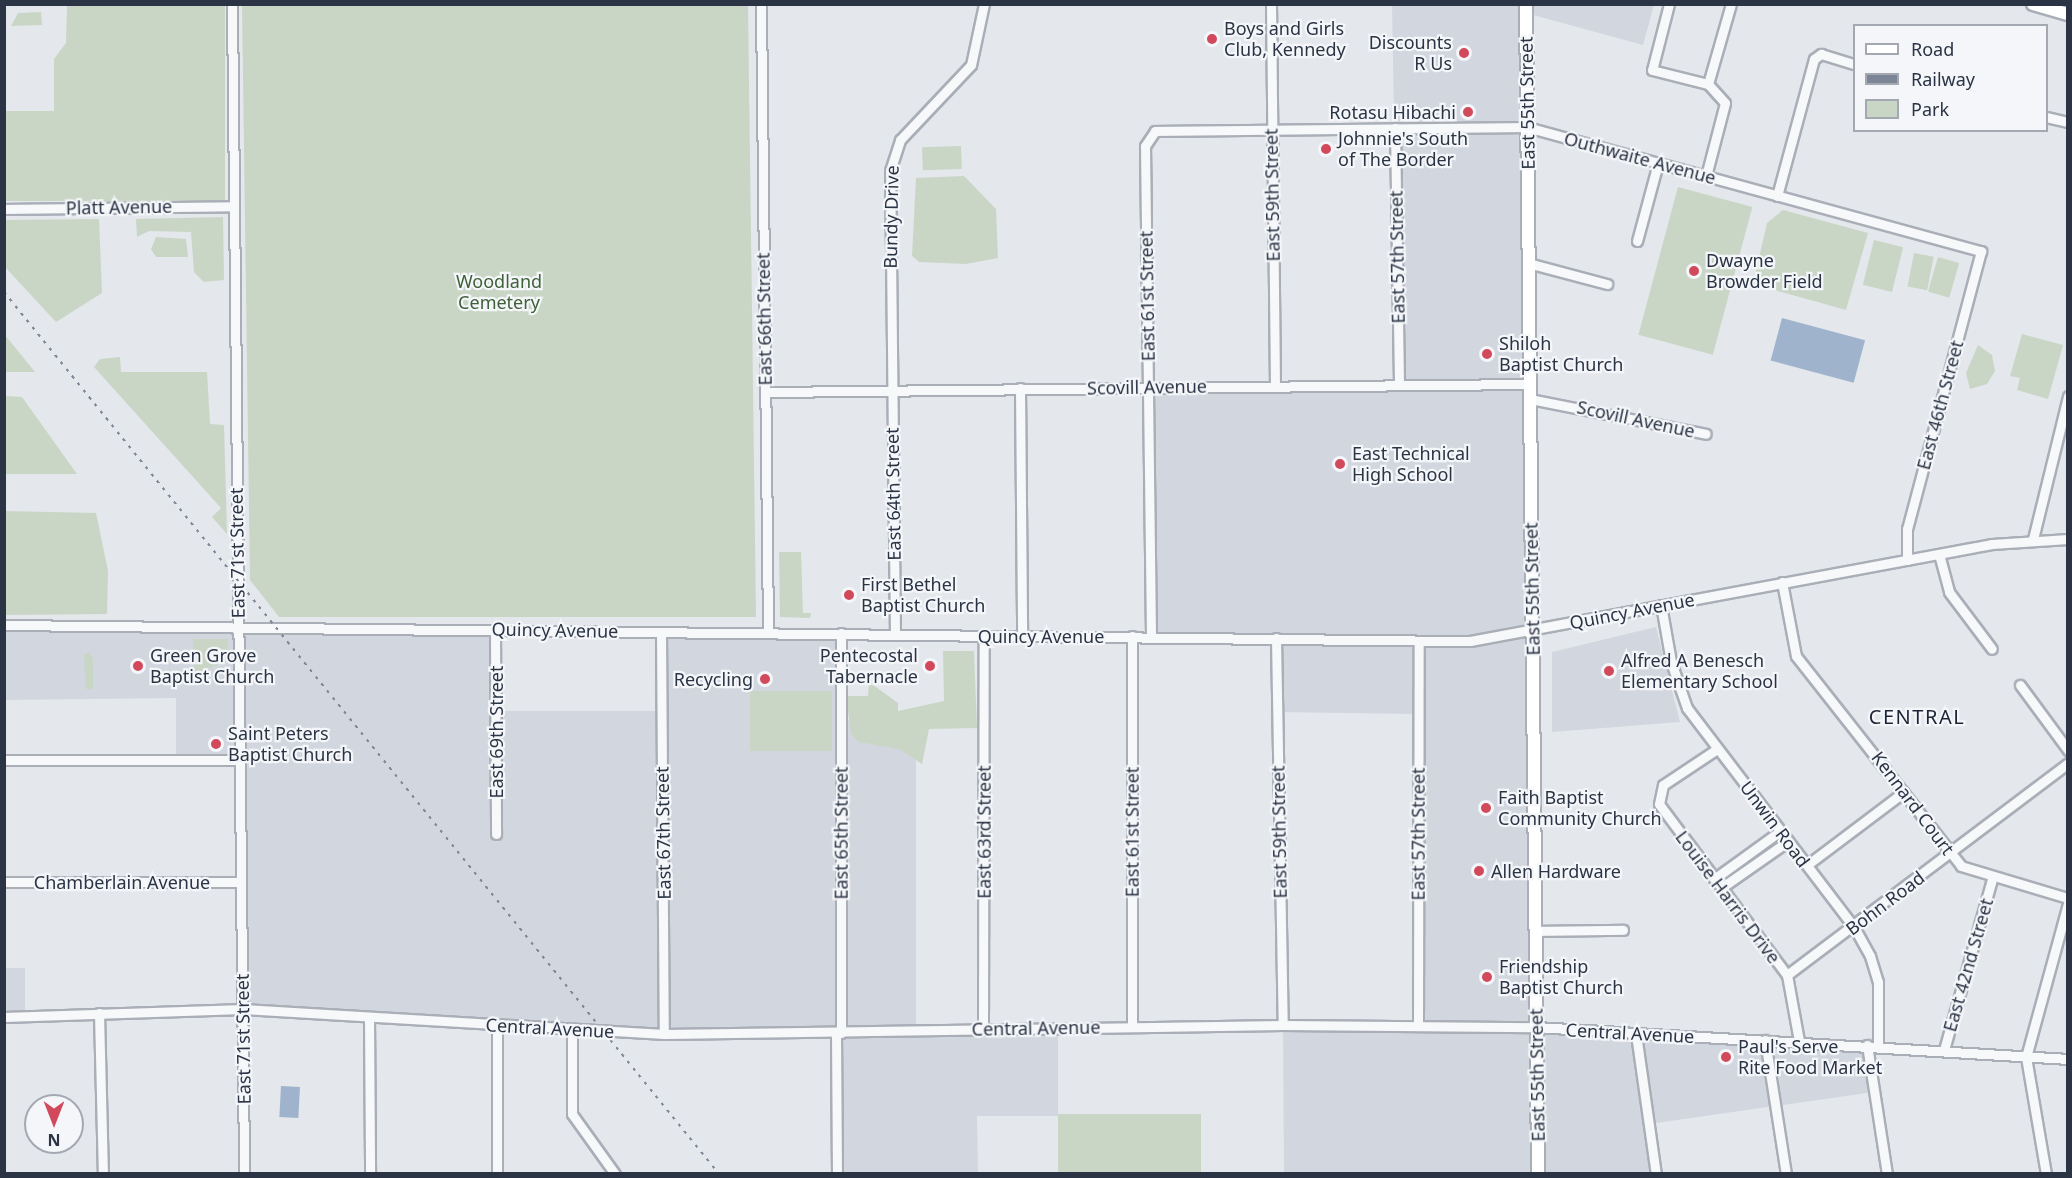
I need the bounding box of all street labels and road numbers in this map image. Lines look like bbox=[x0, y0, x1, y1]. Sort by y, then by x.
street label: East 55th Street bbox=[1515, 36, 1539, 170]
street label: Outhwaite Avenue bbox=[1562, 127, 1718, 189]
street label: East 59th Street bbox=[1260, 128, 1284, 262]
street label: Bundy Drive bbox=[879, 165, 903, 269]
street label: East 57th Street bbox=[1385, 190, 1409, 324]
street label: Platt Avenue bbox=[66, 195, 172, 219]
street label: East 61st Street bbox=[1135, 231, 1159, 361]
street label: East 66th Street bbox=[752, 252, 776, 386]
street label: East 46th Street bbox=[1912, 338, 1968, 472]
street label: Scovill Avenue bbox=[1087, 375, 1207, 399]
street label: Scovill Avenue bbox=[1575, 396, 1697, 442]
street label: East 64th Street bbox=[881, 427, 905, 561]
street label: East 71st Street bbox=[225, 488, 249, 618]
street label: East 55th Street bbox=[1520, 522, 1544, 656]
street label: Quincy Avenue bbox=[1568, 588, 1696, 634]
street label: Quincy Avenue bbox=[491, 618, 619, 642]
street label: Quincy Avenue bbox=[978, 625, 1104, 647]
street label: East 69th Street bbox=[485, 665, 507, 799]
street label: Kennard Court bbox=[1867, 747, 1959, 859]
street label: East 63rd Street bbox=[973, 765, 995, 899]
street label: East 59th Street bbox=[1267, 765, 1291, 899]
street label: East 67th Street bbox=[651, 766, 675, 900]
street label: East 65th Street bbox=[830, 766, 852, 900]
street label: East 61st Street bbox=[1121, 767, 1143, 897]
street label: East 57th Street bbox=[1407, 767, 1429, 901]
street label: Unwin Road bbox=[1736, 777, 1814, 871]
street label: Louise Harris Drive bbox=[1671, 826, 1785, 968]
street label: Bohn Road bbox=[1841, 866, 1929, 940]
street label: Chamberlain Avenue bbox=[34, 871, 210, 893]
street label: East 42nd Street bbox=[1939, 896, 1997, 1034]
street label: East 71st Street bbox=[231, 974, 255, 1104]
street label: East 55th Street bbox=[1525, 1008, 1549, 1142]
street label: Central Avenue bbox=[485, 1014, 615, 1042]
street label: Central Avenue bbox=[971, 1016, 1101, 1040]
street label: Central Avenue bbox=[1565, 1019, 1695, 1047]

